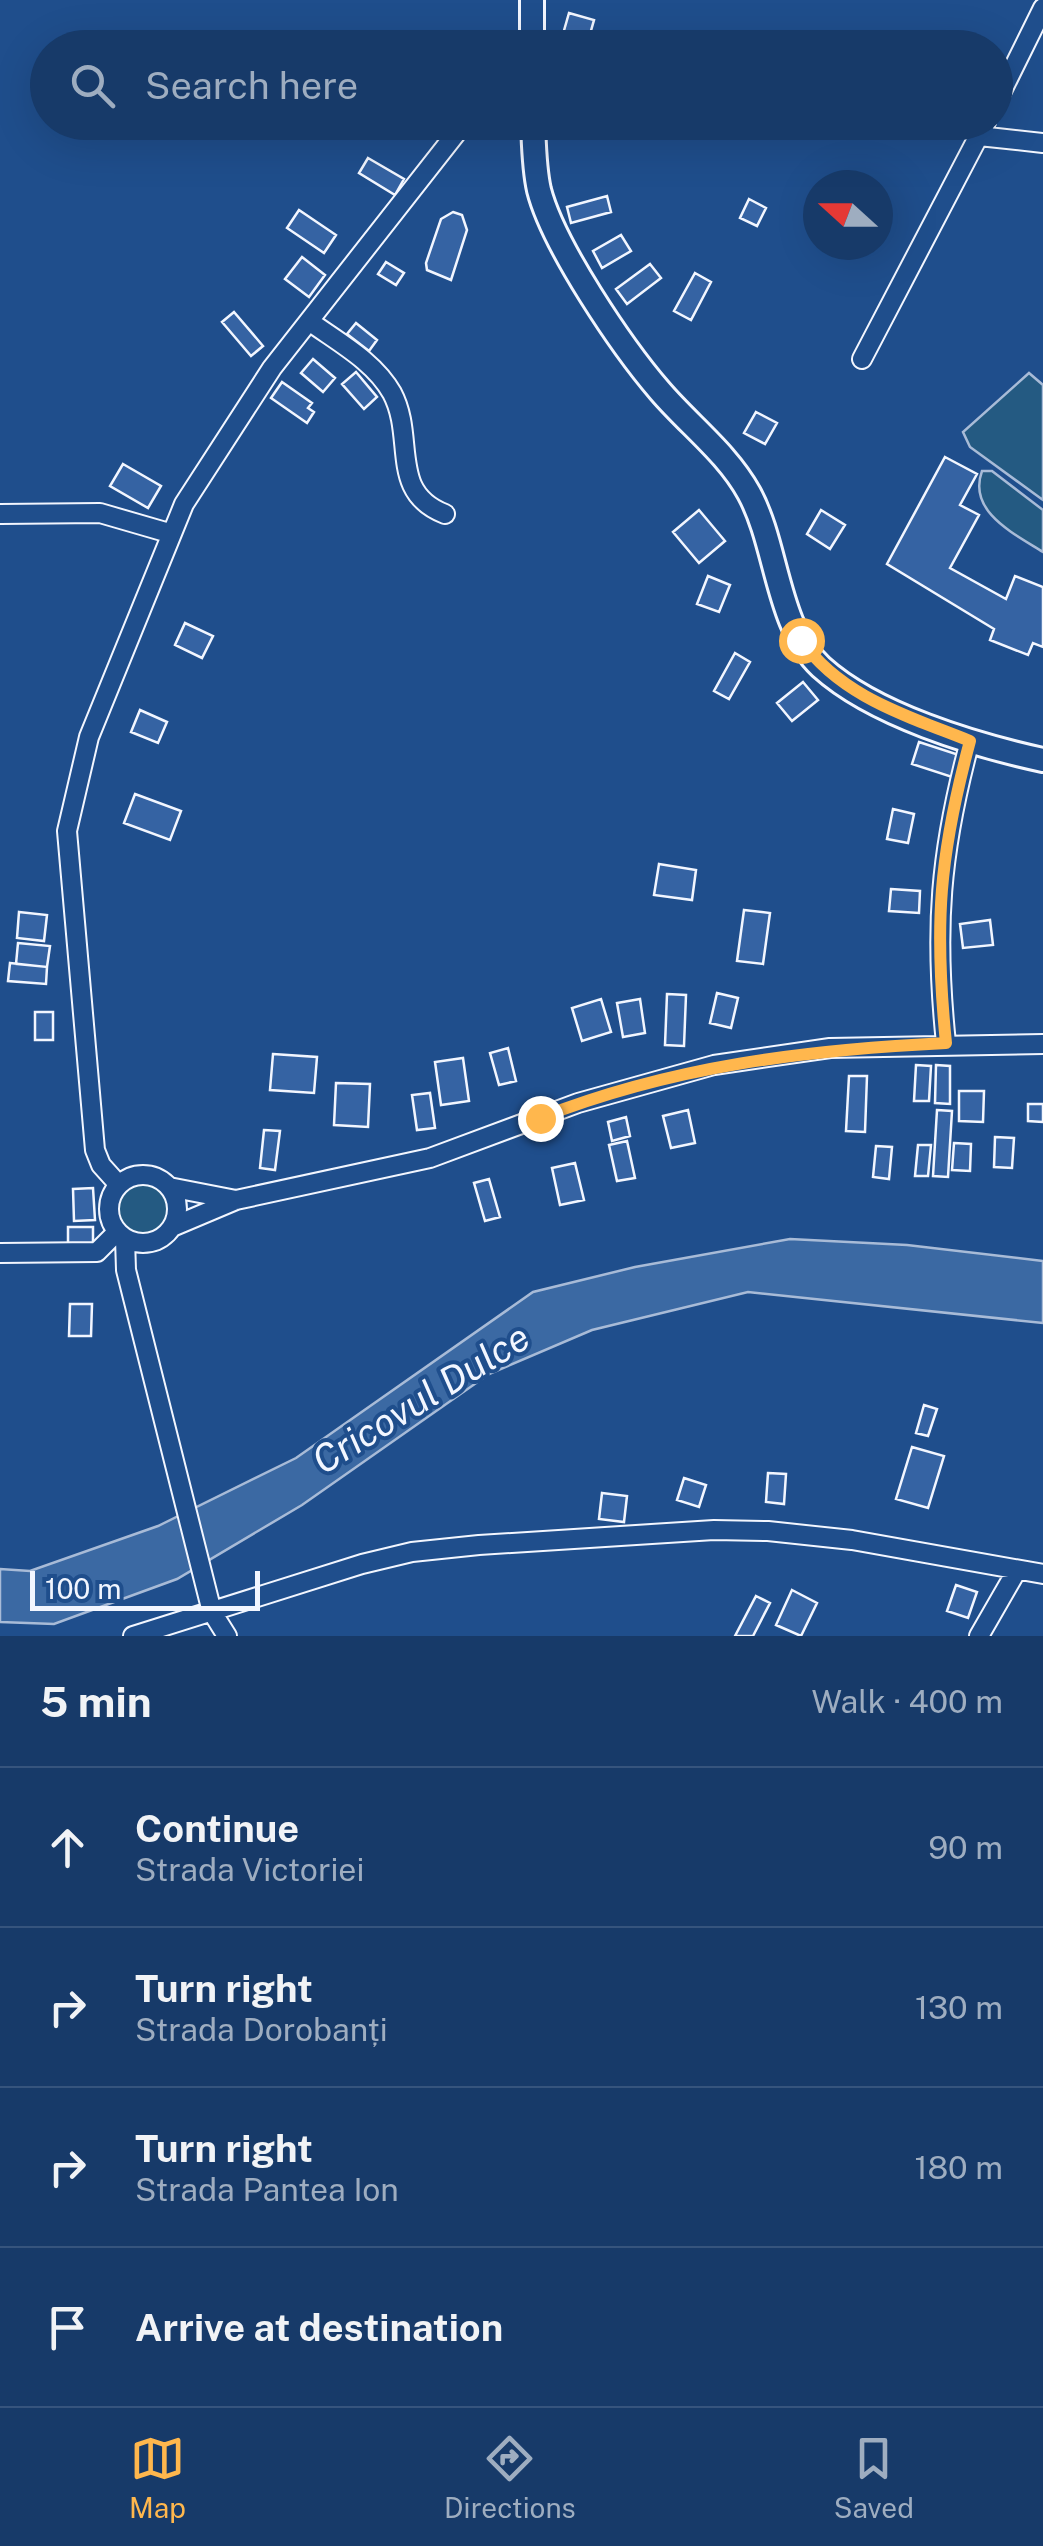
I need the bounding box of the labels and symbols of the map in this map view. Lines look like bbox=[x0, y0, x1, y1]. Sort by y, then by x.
north arrow bbox=[803, 170, 893, 260]
route start bbox=[779, 618, 825, 664]
route end bbox=[518, 1096, 564, 1142]
water label: Cricovul Dulce bbox=[304, 1314, 537, 1483]
scale bar bbox=[30, 1566, 260, 1610]

